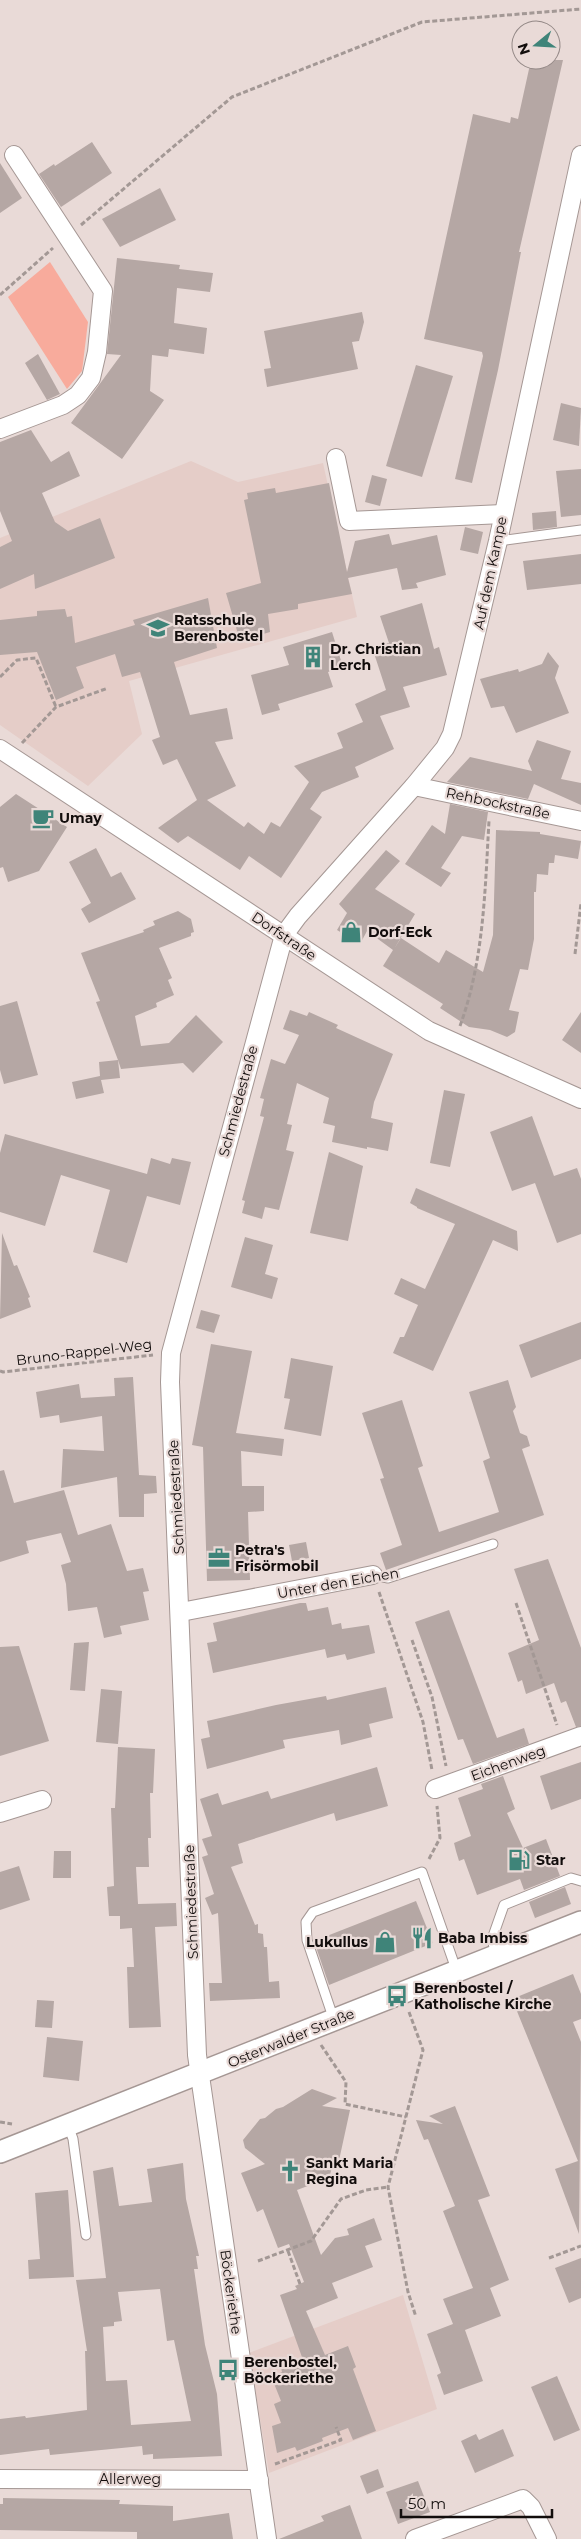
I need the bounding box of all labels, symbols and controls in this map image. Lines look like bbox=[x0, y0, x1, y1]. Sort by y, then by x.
north arrow bbox=[511, 20, 561, 70]
text: N bbox=[513, 41, 534, 57]
street label: Auf dem Kampe bbox=[469, 515, 511, 631]
place label: Ratsschule Berenbostel bbox=[174, 611, 263, 645]
school or university icon: Ratsschule Berenbostel bbox=[145, 615, 171, 641]
place label: Dr. Christian Lerch bbox=[330, 640, 421, 674]
building icon: Dr. Christian Lerch bbox=[300, 644, 326, 670]
street label: Rehbockstraße bbox=[444, 783, 552, 823]
cafe icon: Umay bbox=[30, 805, 56, 831]
place label: Umay bbox=[59, 809, 102, 827]
street label: Dorfstraße bbox=[248, 908, 320, 964]
shop icon: Dorf-Eck bbox=[338, 919, 364, 945]
place label: Dorf-Eck bbox=[368, 923, 433, 941]
street label: Schmiedestraße bbox=[214, 1043, 262, 1159]
street label: Bruno-Rappel-Weg bbox=[15, 1335, 153, 1369]
street label: Schmiedestraße bbox=[164, 1439, 188, 1555]
place label: Petra's Frisörmobil bbox=[235, 1541, 319, 1575]
office icon: Petra's Frisörmobil bbox=[206, 1545, 232, 1571]
street label: Unter den Eichen bbox=[276, 1563, 400, 1603]
street label: Eichenweg bbox=[468, 1741, 548, 1785]
street label: Schmiedestraße bbox=[180, 1844, 202, 1960]
fuel station icon: Star bbox=[506, 1847, 532, 1873]
place label: Star bbox=[536, 1851, 565, 1869]
restaurant icon: Baba Imbiss bbox=[409, 1925, 435, 1951]
shop icon: Lukullus bbox=[372, 1929, 398, 1955]
place label: Baba Imbiss bbox=[438, 1929, 528, 1947]
place label: Lukullus bbox=[306, 1933, 369, 1951]
place label: Berenbostel / Katholische Kirche bbox=[414, 1979, 552, 2013]
bus stop icon: Berenbostel / Katholische Kirche bbox=[384, 1983, 410, 2009]
street label: Osterwalder Straße bbox=[225, 2004, 357, 2072]
place label: Sankt Maria Regina bbox=[306, 2154, 393, 2188]
church icon: Sankt Maria Regina bbox=[277, 2158, 303, 2184]
street label: Böckeriethe bbox=[216, 2249, 246, 2335]
place label: Berenbostel, Böckeriethe bbox=[244, 2353, 337, 2387]
bus stop icon: Berenbostel, Böckeriethe bbox=[215, 2357, 241, 2383]
street label: Allerweg bbox=[99, 2470, 161, 2488]
scale bar bbox=[401, 2486, 552, 2518]
text: 50 m bbox=[408, 2494, 446, 2513]

